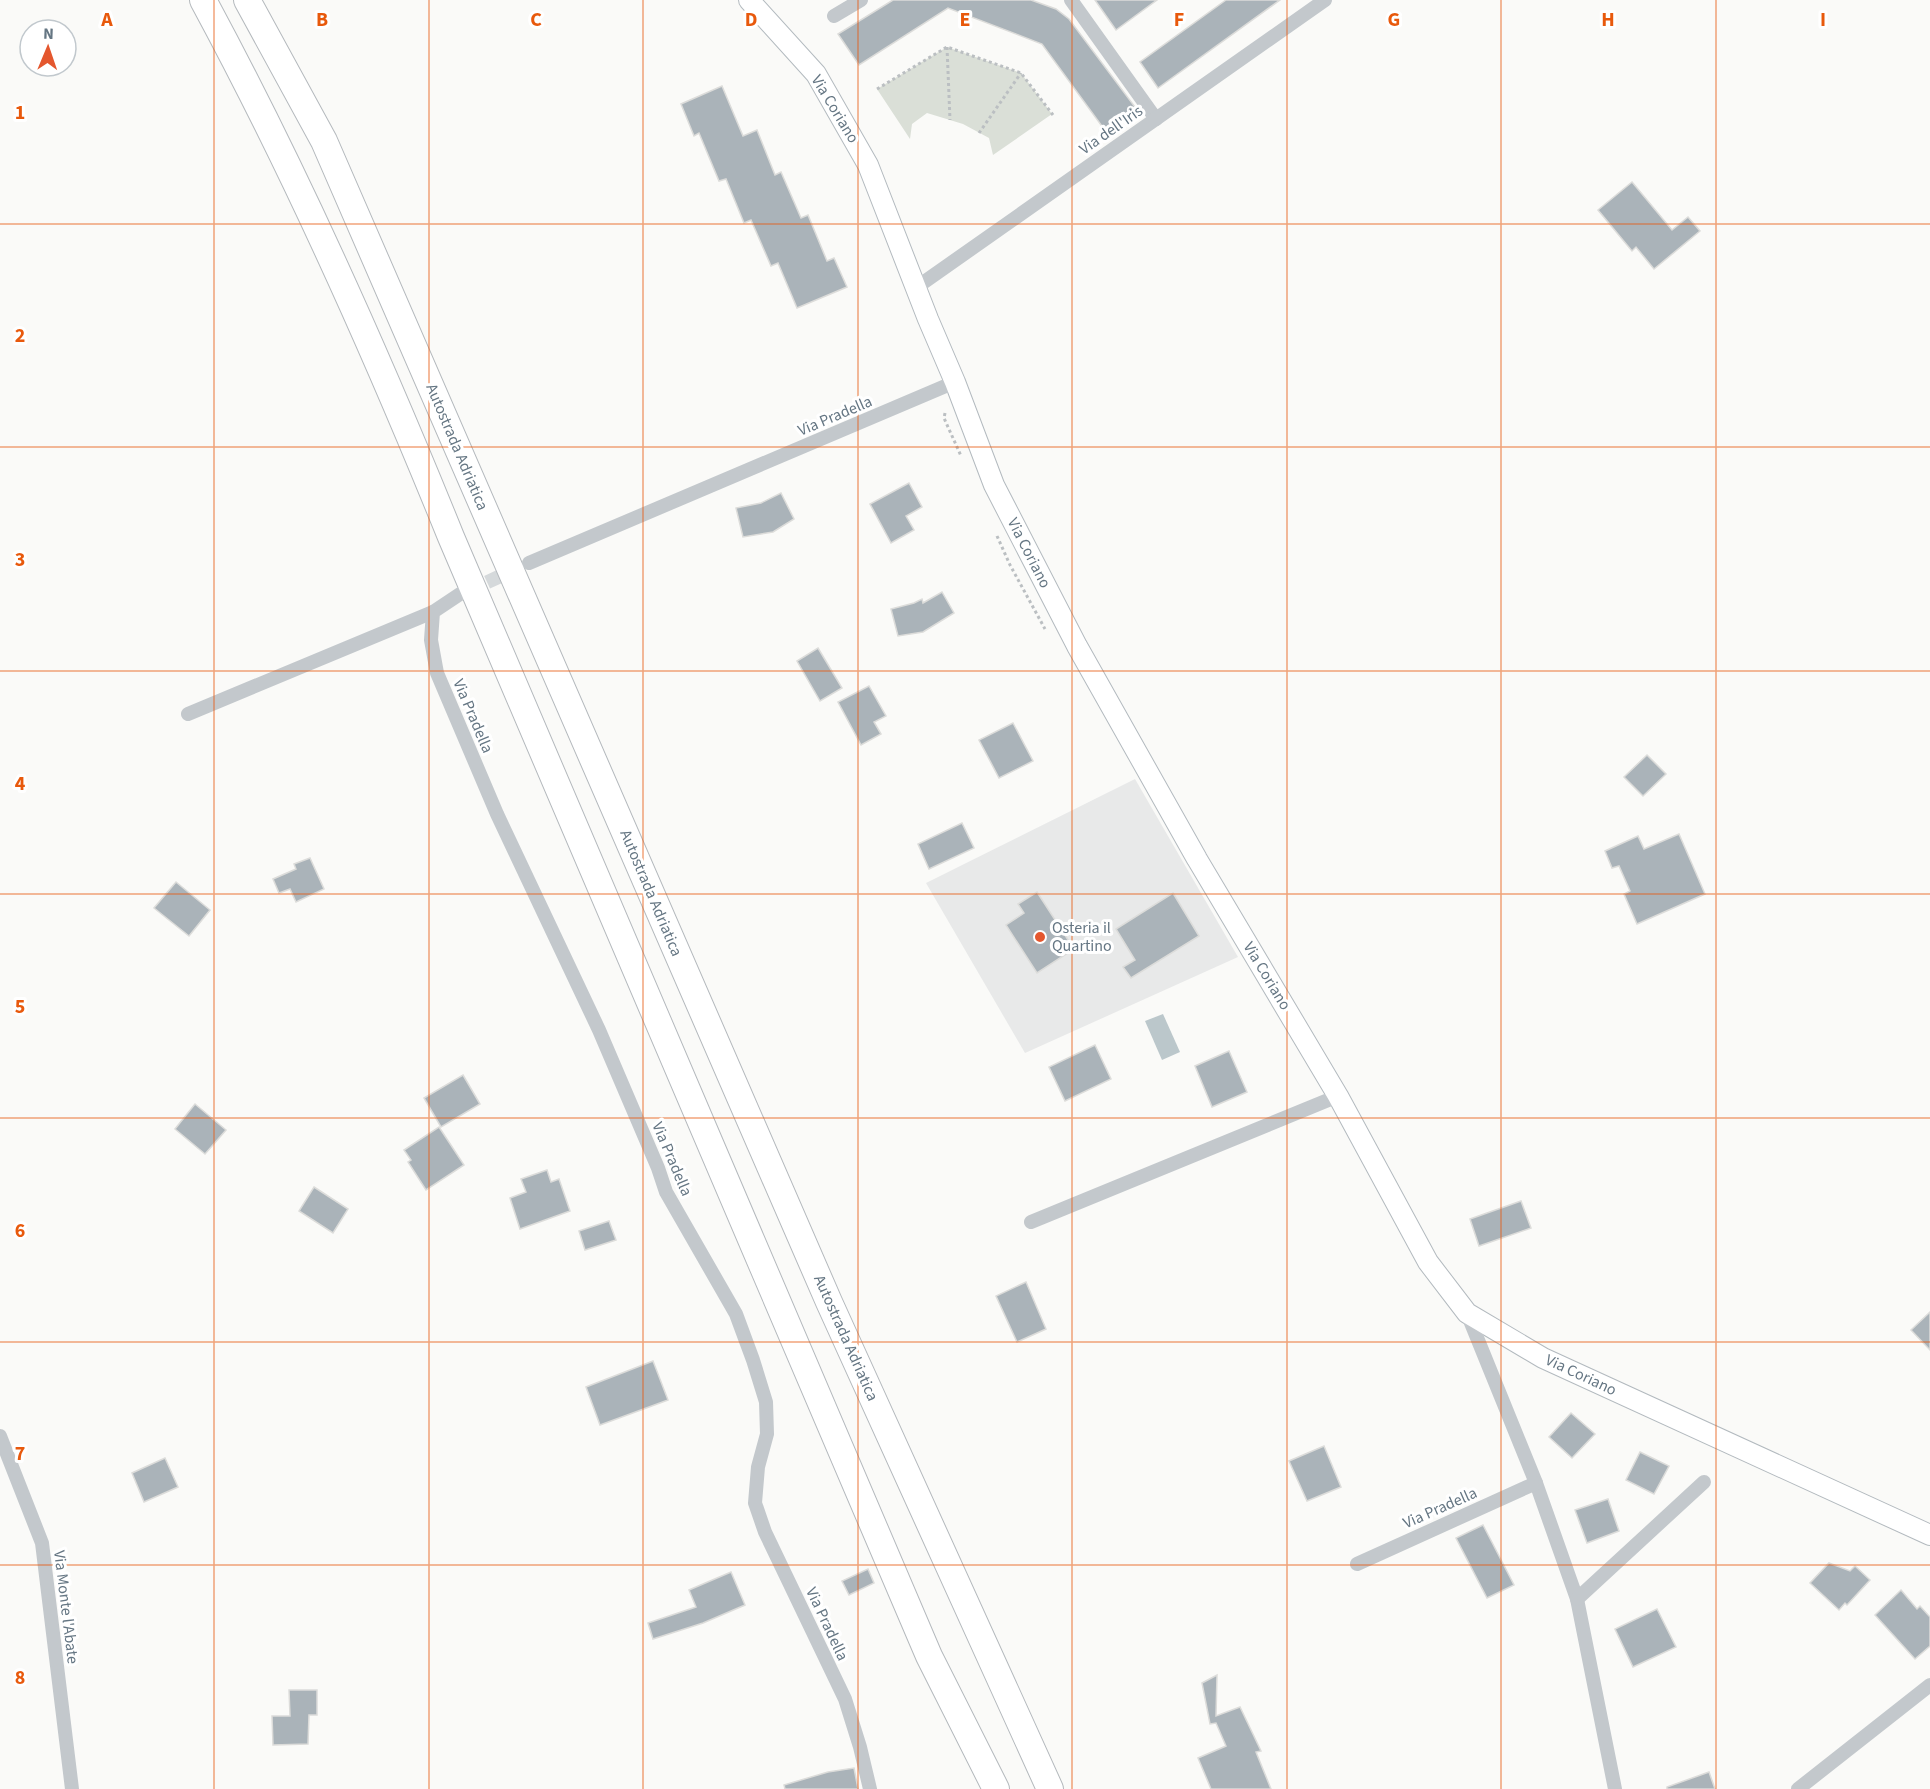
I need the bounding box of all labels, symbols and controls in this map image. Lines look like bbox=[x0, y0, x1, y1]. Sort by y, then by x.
text: A bbox=[100, 6, 113, 34]
text: B bbox=[316, 6, 328, 34]
text: C bbox=[530, 6, 542, 34]
text: D bbox=[745, 6, 757, 34]
text: E bbox=[960, 6, 970, 34]
text: F bbox=[1174, 6, 1184, 34]
text: G bbox=[1388, 6, 1400, 34]
text: H bbox=[1601, 6, 1615, 34]
text: I bbox=[1820, 6, 1826, 34]
north arrow bbox=[18, 18, 78, 78]
text: N bbox=[43, 23, 54, 45]
street label: Via Coriano bbox=[806, 71, 864, 147]
text: 1 bbox=[15, 99, 25, 127]
street label: Via dell'Iris bbox=[1075, 100, 1147, 160]
text: 2 bbox=[15, 322, 25, 350]
street label: Autostrada Adriatica bbox=[420, 380, 494, 514]
street label: Via Pradella bbox=[794, 390, 876, 442]
street label: Via Coriano bbox=[1002, 514, 1056, 592]
text: 3 bbox=[15, 546, 25, 574]
street label: Via Pradella bbox=[447, 675, 499, 757]
text: 4 bbox=[15, 770, 26, 798]
street label: Autostrada Adriatica bbox=[614, 826, 688, 960]
place label: Osteria il Quartino bbox=[1052, 917, 1112, 957]
marker: Osteria il Quartino bbox=[1033, 930, 1047, 944]
street label: Via Coriano bbox=[1238, 938, 1296, 1014]
text: 5 bbox=[15, 993, 25, 1021]
street label: Via Pradella bbox=[646, 1118, 698, 1200]
text: 6 bbox=[15, 1217, 25, 1245]
street label: Autostrada Adriatica bbox=[808, 1272, 884, 1404]
street label: Via Coriano bbox=[1542, 1349, 1620, 1401]
text: 7 bbox=[15, 1440, 25, 1468]
street label: Via Pradella bbox=[1400, 1482, 1480, 1534]
street label: Via Monte l'Abate bbox=[48, 1549, 84, 1665]
street label: Via Pradella bbox=[800, 1584, 854, 1664]
text: 8 bbox=[15, 1664, 25, 1692]

